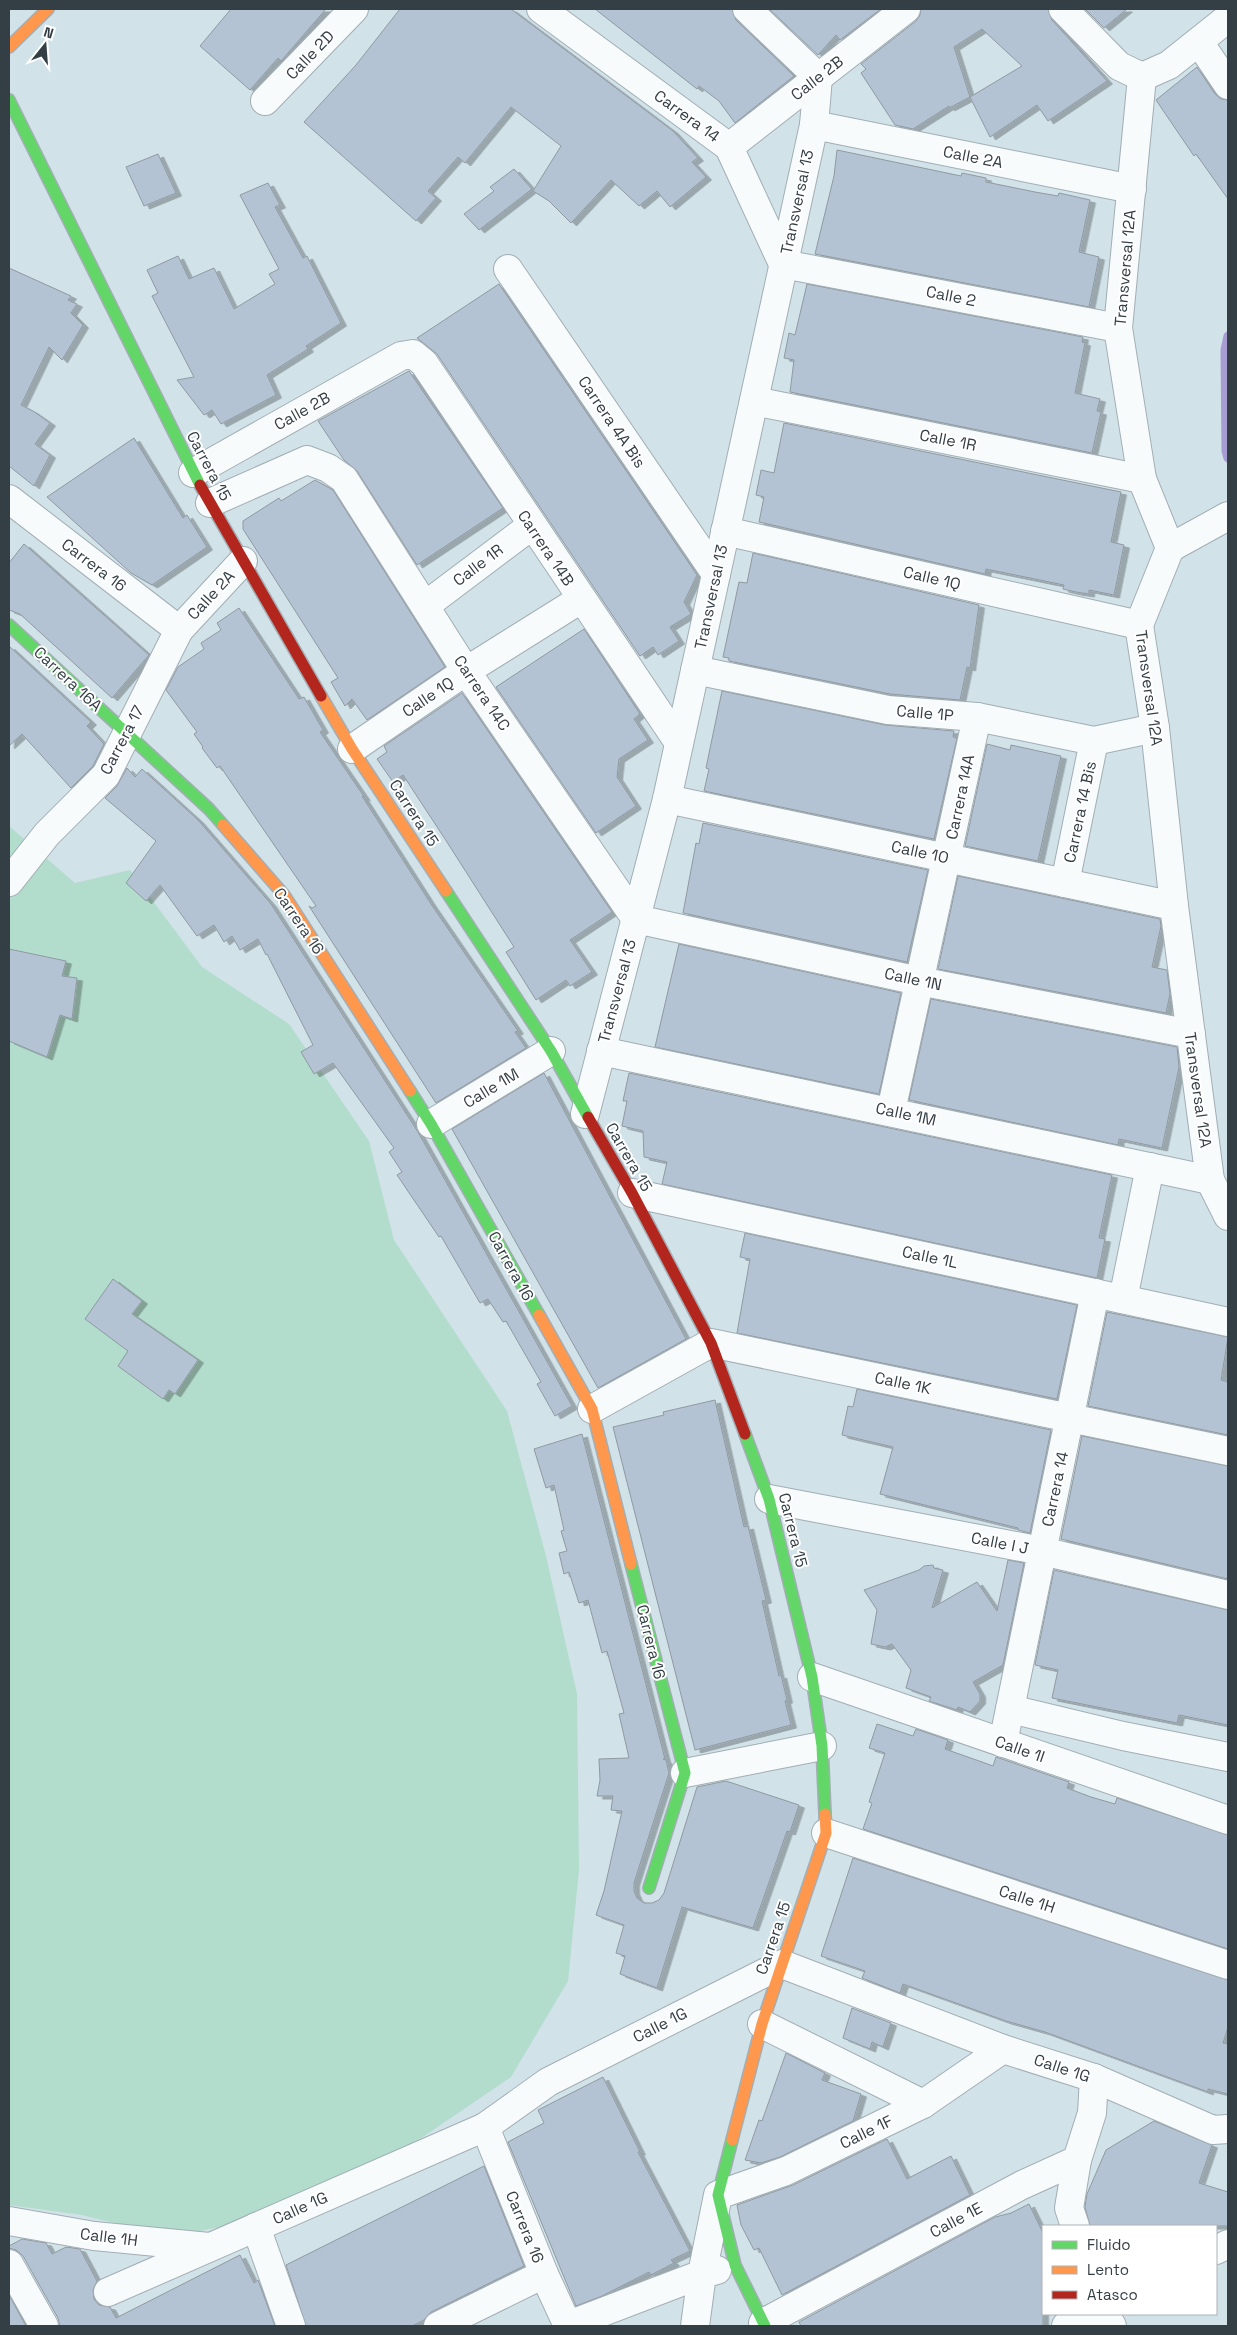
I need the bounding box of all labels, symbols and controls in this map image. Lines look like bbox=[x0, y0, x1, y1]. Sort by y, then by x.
north arrow bbox=[20, 20, 70, 70]
text: N bbox=[42, 23, 56, 43]
street label: Calle 2D bbox=[281, 26, 339, 84]
street label: Calle 2B bbox=[786, 51, 848, 105]
street label: Carrera 14 bbox=[650, 85, 724, 147]
street label: Calle 2A bbox=[941, 141, 1005, 173]
street label: Transversal 13 bbox=[776, 148, 818, 256]
street label: Transversal 12A bbox=[1109, 209, 1141, 327]
street label: Calle 2 bbox=[924, 281, 978, 311]
street label: Carrera 4A Bis bbox=[573, 372, 651, 472]
street label: Calle 2B bbox=[270, 387, 334, 435]
street label: Calle 1R bbox=[918, 424, 978, 456]
street label: Carrera 15 bbox=[182, 427, 236, 505]
street label: Carrera 14B bbox=[513, 506, 579, 590]
street label: Carrera 16 bbox=[57, 534, 131, 596]
street label: Calle 1R bbox=[449, 539, 507, 591]
street label: Transversal 13 bbox=[690, 543, 732, 651]
street label: Calle 1Q bbox=[901, 561, 963, 595]
street label: Calle 2A bbox=[183, 566, 239, 624]
street label: Transversal 12A bbox=[1130, 629, 1168, 747]
street label: Carrera 16A bbox=[29, 642, 107, 716]
street label: Carrera 14C bbox=[449, 651, 515, 735]
street label: Calle 1Q bbox=[398, 672, 458, 722]
street label: Calle 1P bbox=[896, 700, 955, 726]
street label: Carrera 17 bbox=[95, 702, 149, 778]
street label: Carrera 14A bbox=[941, 752, 979, 842]
street label: Carrera 14 Bis bbox=[1059, 759, 1101, 865]
street label: Carrera 15 bbox=[384, 775, 444, 851]
street label: Calle 1O bbox=[889, 836, 951, 868]
street label: Carrera 16 bbox=[269, 884, 329, 958]
street label: Transversal 13 bbox=[593, 937, 641, 1045]
street label: Calle 1N bbox=[882, 963, 944, 995]
street label: Transversal 12A bbox=[1179, 1031, 1217, 1149]
street label: Calle 1M bbox=[459, 1063, 523, 1113]
street label: Calle 1M bbox=[874, 1097, 938, 1131]
street label: Carrera 15 bbox=[601, 1119, 657, 1195]
street label: Carrera 16 bbox=[483, 1228, 539, 1304]
street label: Calle 1L bbox=[900, 1241, 960, 1273]
street label: Calle 1K bbox=[873, 1367, 933, 1399]
street label: Carrera 14 bbox=[1037, 1449, 1073, 1529]
street label: Carrera 15 bbox=[774, 1491, 812, 1569]
street label: Calle I J bbox=[969, 1527, 1031, 1559]
street label: Carrera 16 bbox=[632, 1602, 670, 1682]
street label: Calle 1I bbox=[992, 1731, 1048, 1767]
street label: Calle 1H bbox=[996, 1880, 1058, 1918]
street label: Carrera 15 bbox=[751, 1899, 795, 1977]
street label: Calle 1G bbox=[629, 2002, 691, 2048]
street label: Calle 1G bbox=[1031, 2049, 1093, 2087]
street label: Calle 1F bbox=[836, 2110, 896, 2154]
street label: Calle 1G bbox=[269, 2187, 331, 2229]
street label: Carrera 16 bbox=[501, 2188, 549, 2266]
street label: Calle 1E bbox=[926, 2197, 986, 2243]
street label: Calle 1H bbox=[79, 2223, 139, 2251]
legend bbox=[1042, 2225, 1217, 2315]
text: Fluido bbox=[1087, 2235, 1131, 2254]
text: Lento bbox=[1087, 2260, 1129, 2279]
text: Atasco bbox=[1087, 2285, 1138, 2304]

